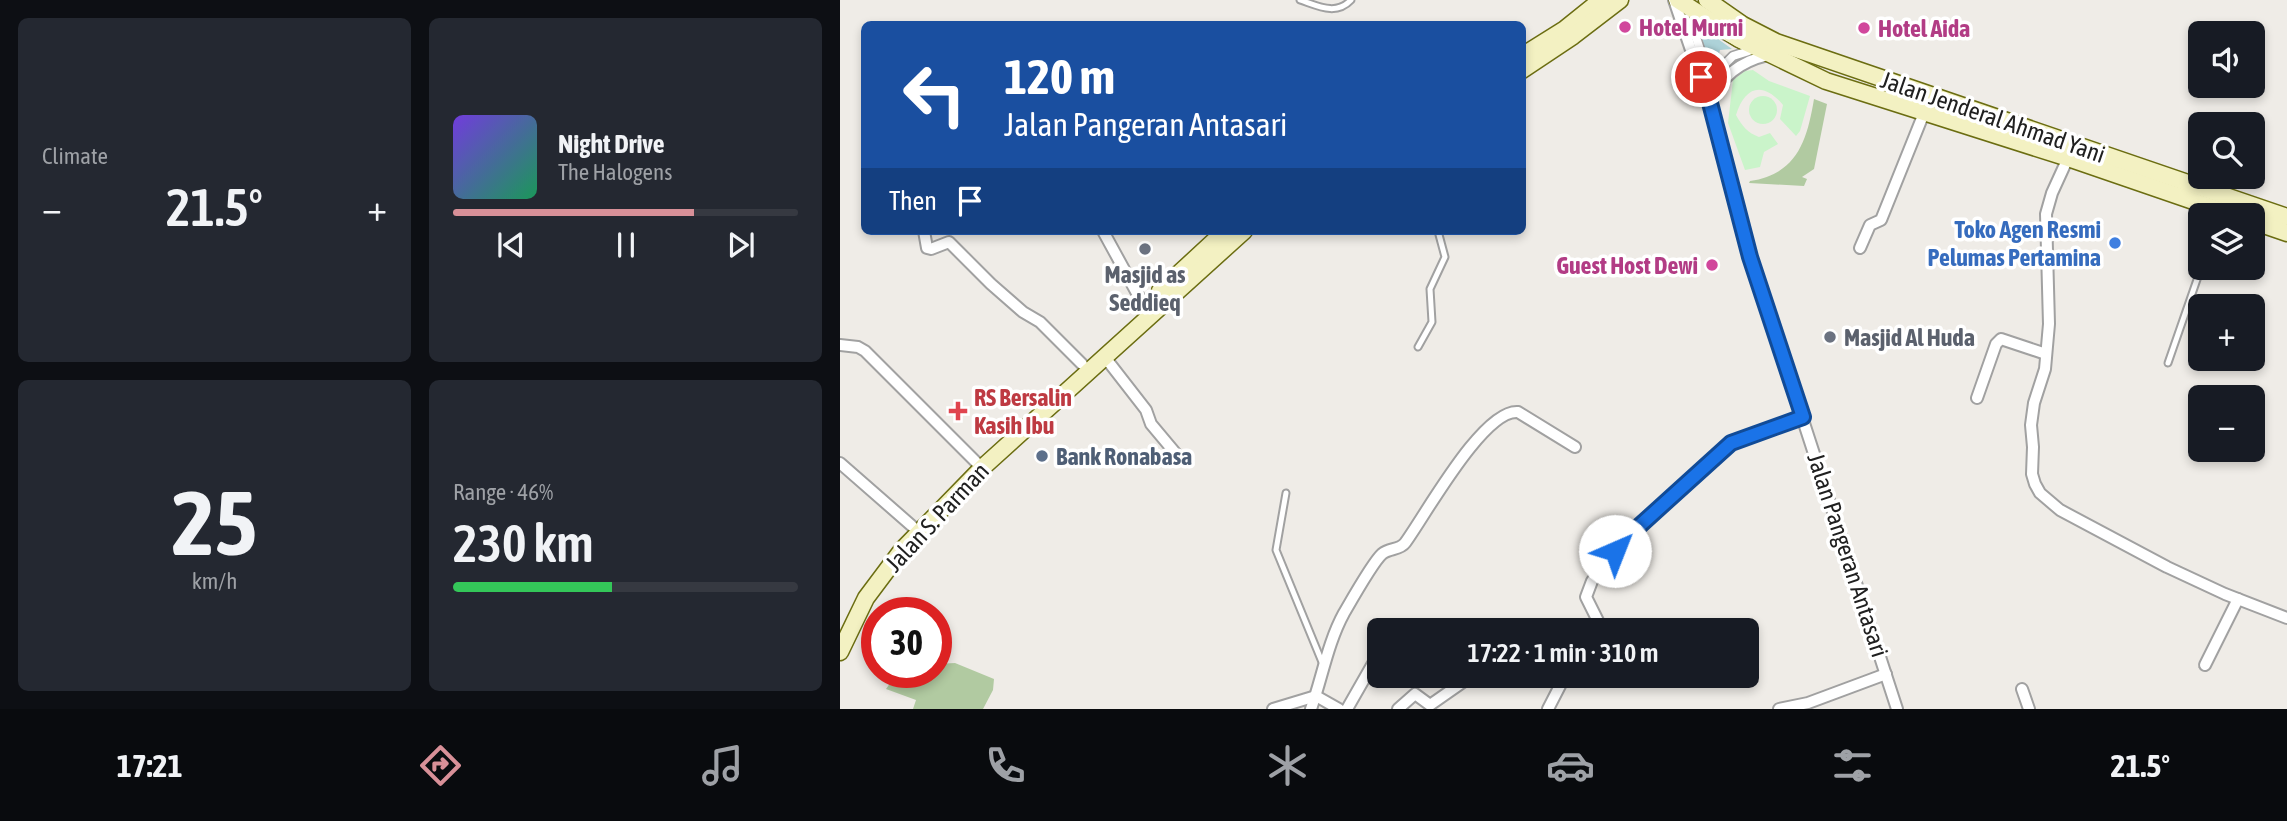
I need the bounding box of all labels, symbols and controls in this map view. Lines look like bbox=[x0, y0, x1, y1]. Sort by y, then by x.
place label: Hotel Murni bbox=[1639, 14, 1743, 41]
place label: Hotel Aida bbox=[1878, 15, 1970, 42]
marker: Hotel Murni bbox=[1617, 19, 1633, 35]
marker: Hotel Aida bbox=[1856, 20, 1872, 36]
map controls bbox=[2188, 21, 2265, 462]
button: sound bbox=[2188, 21, 2265, 98]
pin bbox=[1671, 47, 1731, 107]
text: 120 m bbox=[1004, 48, 1115, 104]
icon: left bbox=[889, 49, 980, 140]
icon: arrive bbox=[1682, 58, 1720, 96]
street label: Jalan Jenderal Ahmad Yani bbox=[1877, 66, 2109, 168]
text: Jalan Pangeran Antasari bbox=[1004, 106, 1287, 143]
button: search bbox=[2188, 112, 2265, 189]
text: Night Drive bbox=[558, 129, 665, 159]
text: Climate bbox=[42, 143, 108, 169]
text: The Halogens bbox=[558, 159, 672, 185]
text: 21.5° bbox=[166, 177, 263, 237]
icon: arrive bbox=[951, 182, 989, 220]
text: − bbox=[42, 186, 62, 229]
text: + bbox=[367, 186, 387, 229]
text: Then bbox=[889, 186, 937, 216]
button: layers bbox=[2188, 203, 2265, 280]
place label: Toko Agen Resmi Pelumas Pertamina bbox=[1928, 216, 2101, 271]
icon: previous bbox=[492, 226, 530, 264]
icon: pause bbox=[607, 226, 645, 264]
icon: next bbox=[722, 226, 760, 264]
marker: Toko Agen Resmi Pelumas Pertamina bbox=[2107, 235, 2123, 251]
marker: Masjid as Seddieq bbox=[1137, 241, 1153, 257]
place label: Guest Host Dewi bbox=[1556, 252, 1698, 279]
marker: Guest Host Dewi bbox=[1704, 257, 1720, 273]
place label: Masjid as Seddieq bbox=[1104, 261, 1186, 316]
button: + bbox=[2188, 294, 2265, 371]
place label: Masjid Al Huda bbox=[1844, 324, 1975, 351]
marker: Masjid Al Huda bbox=[1822, 329, 1838, 345]
place label: RS Bersalin Kasih Ibu bbox=[974, 384, 1072, 439]
button: − bbox=[2188, 385, 2265, 462]
marker: RS Bersalin Kasih Ibu bbox=[948, 401, 968, 421]
place label: Bank Ronabasa bbox=[1056, 443, 1192, 470]
marker: Bank Ronabasa bbox=[1034, 448, 1050, 464]
street label: Jalan Pangeran Antasari bbox=[1802, 450, 1894, 660]
street label: Jalan S. Parman bbox=[880, 457, 994, 577]
text: 25 bbox=[172, 470, 257, 574]
text: Range · 46% bbox=[453, 479, 553, 505]
text: 230 km bbox=[453, 513, 594, 573]
position arrow bbox=[1578, 514, 1652, 588]
text: km/h bbox=[192, 568, 237, 594]
speed limit sign: 30 bbox=[861, 597, 952, 688]
text: 17:22 · 1 min · 310 m bbox=[1468, 638, 1658, 668]
icon: directions bbox=[416, 741, 465, 790]
icon: music bbox=[698, 741, 747, 790]
icon: phone bbox=[981, 741, 1030, 790]
icon: climate bbox=[1263, 741, 1312, 790]
icon: car bbox=[1546, 741, 1595, 790]
icon: filters bbox=[1828, 741, 1877, 790]
text: 17:21 bbox=[117, 747, 183, 784]
text: 21.5° bbox=[2111, 747, 2170, 784]

